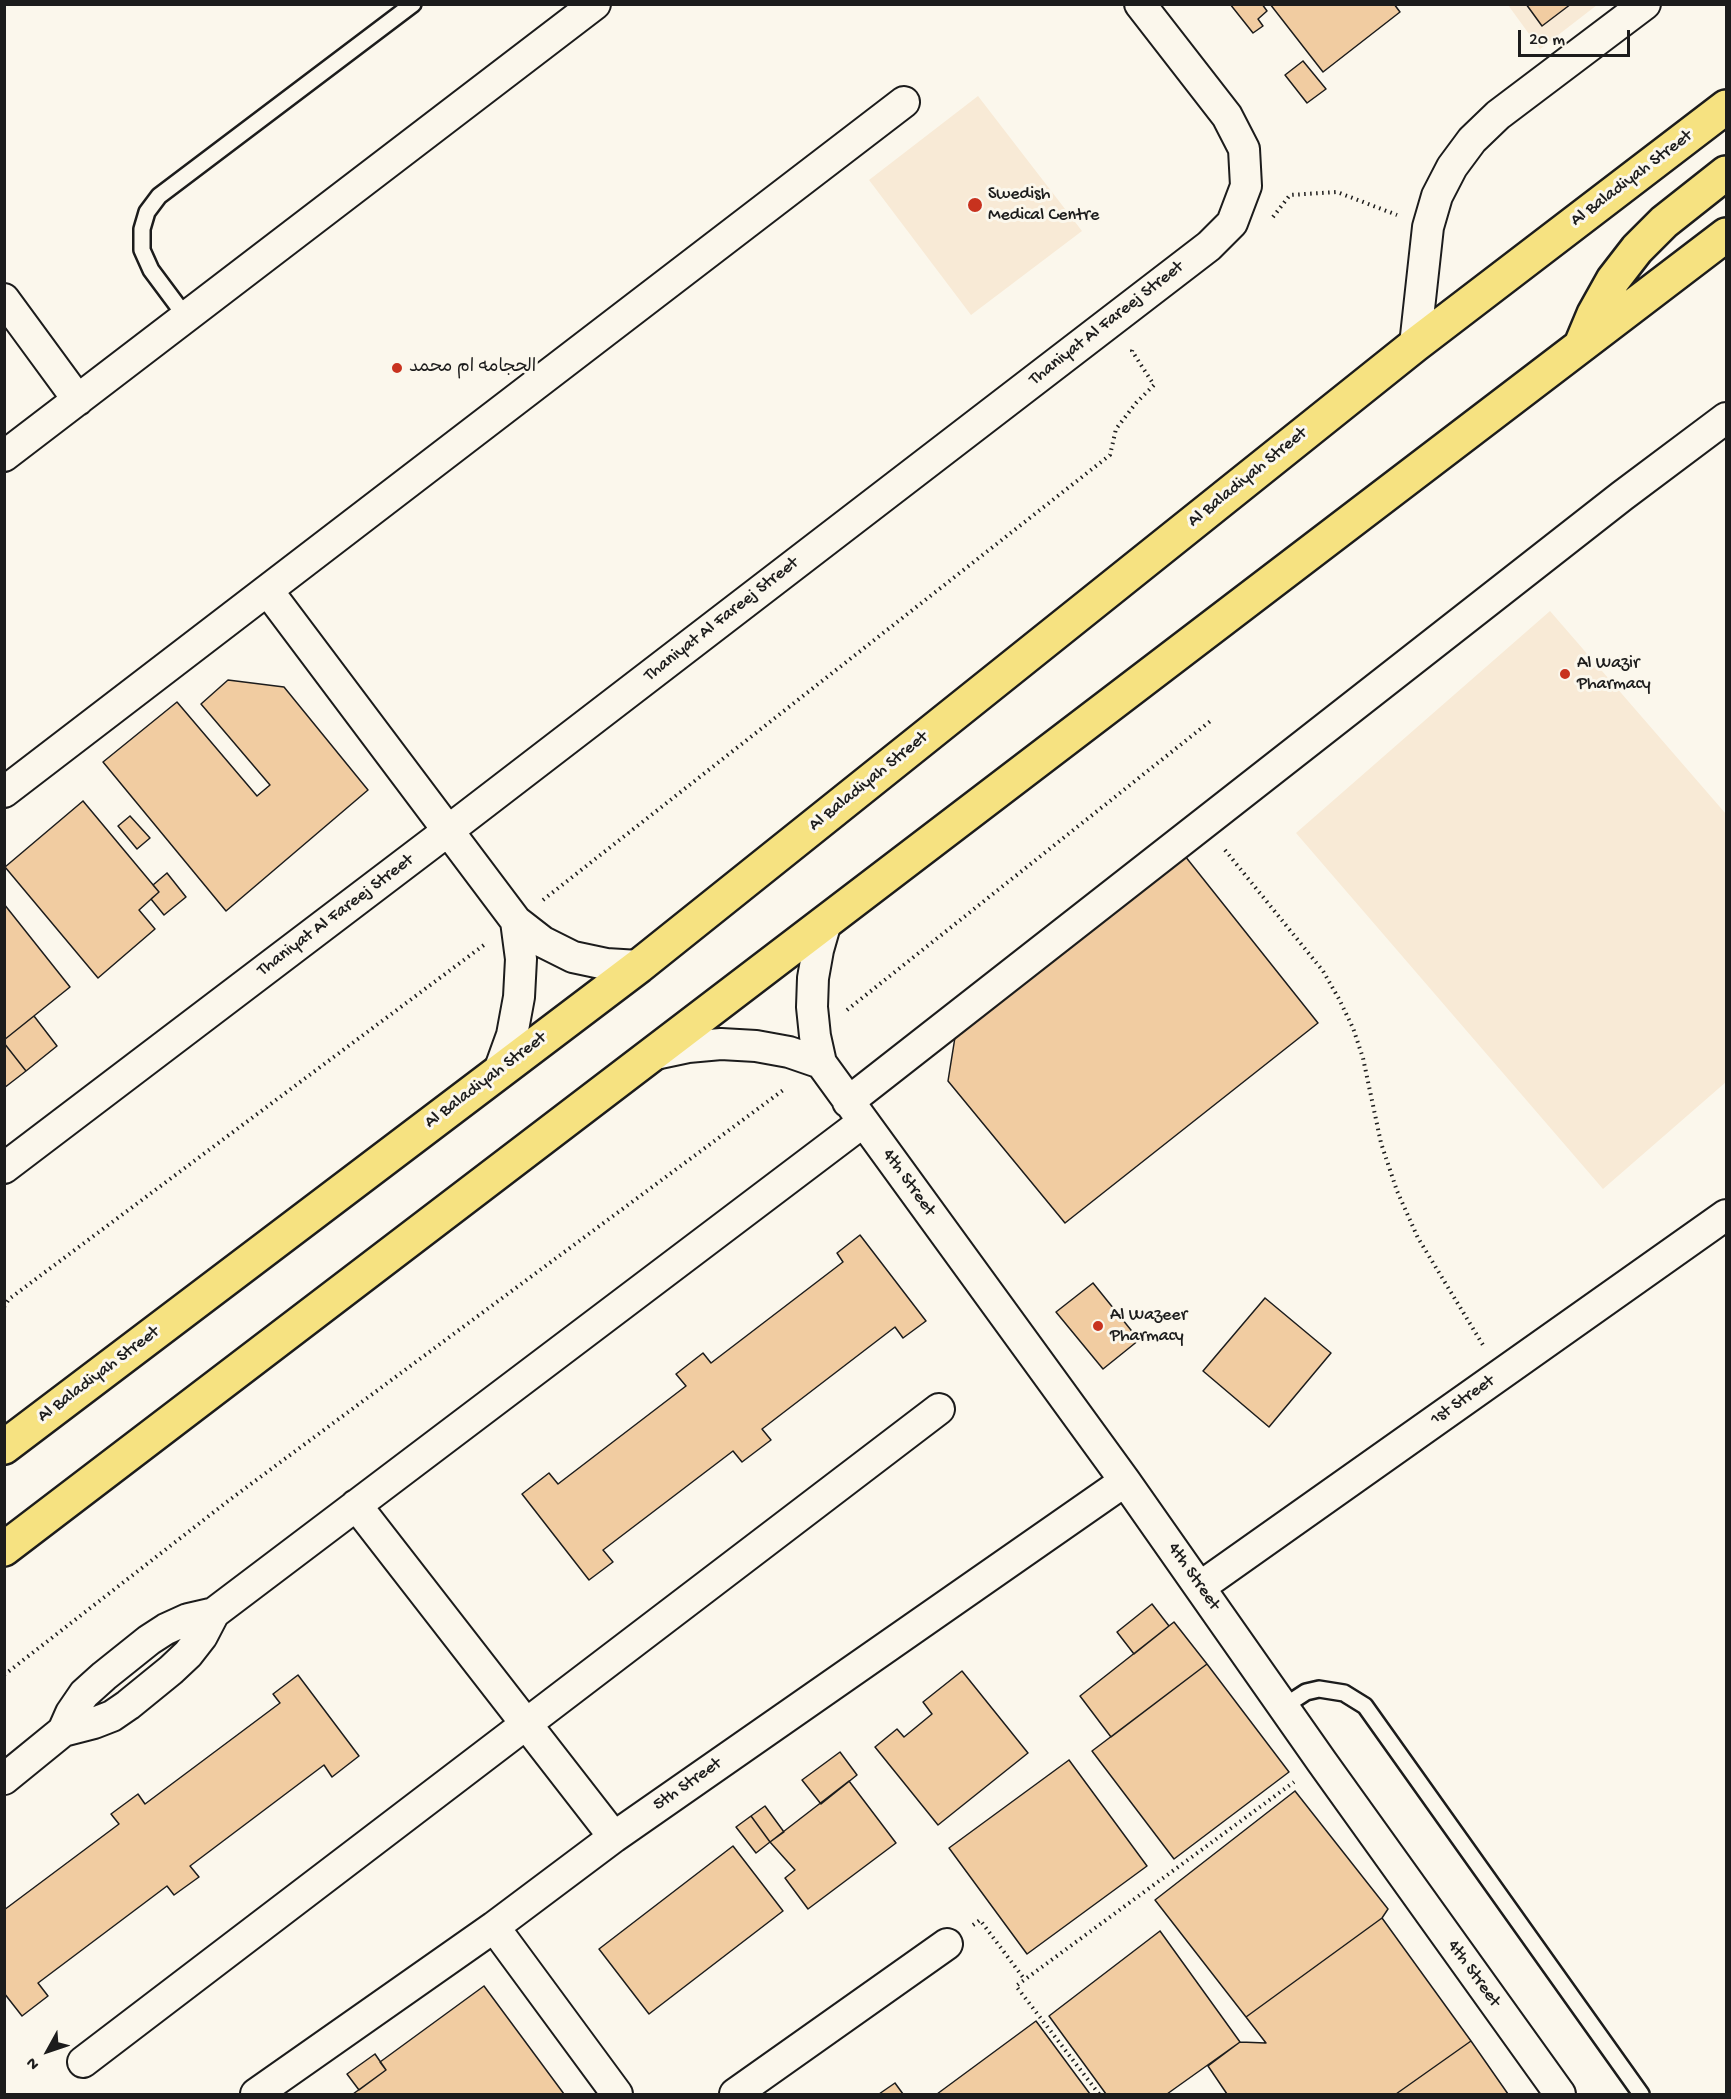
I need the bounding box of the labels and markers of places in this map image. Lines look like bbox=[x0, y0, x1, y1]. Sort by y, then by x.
place label: Swedish Medical Centre bbox=[988, 184, 1099, 226]
marker: Swedish Medical Centre bbox=[966, 196, 984, 214]
place label: الحجامه ام محمد bbox=[409, 357, 536, 379]
marker: الحجامه ام محمد bbox=[390, 361, 404, 375]
place label: Al Wazir Pharmacy bbox=[1577, 653, 1651, 696]
marker: Al Wazir Pharmacy bbox=[1558, 667, 1572, 681]
place label: Al Wazeer Pharmacy bbox=[1110, 1305, 1187, 1348]
marker: Al Wazeer Pharmacy bbox=[1091, 1319, 1105, 1333]

